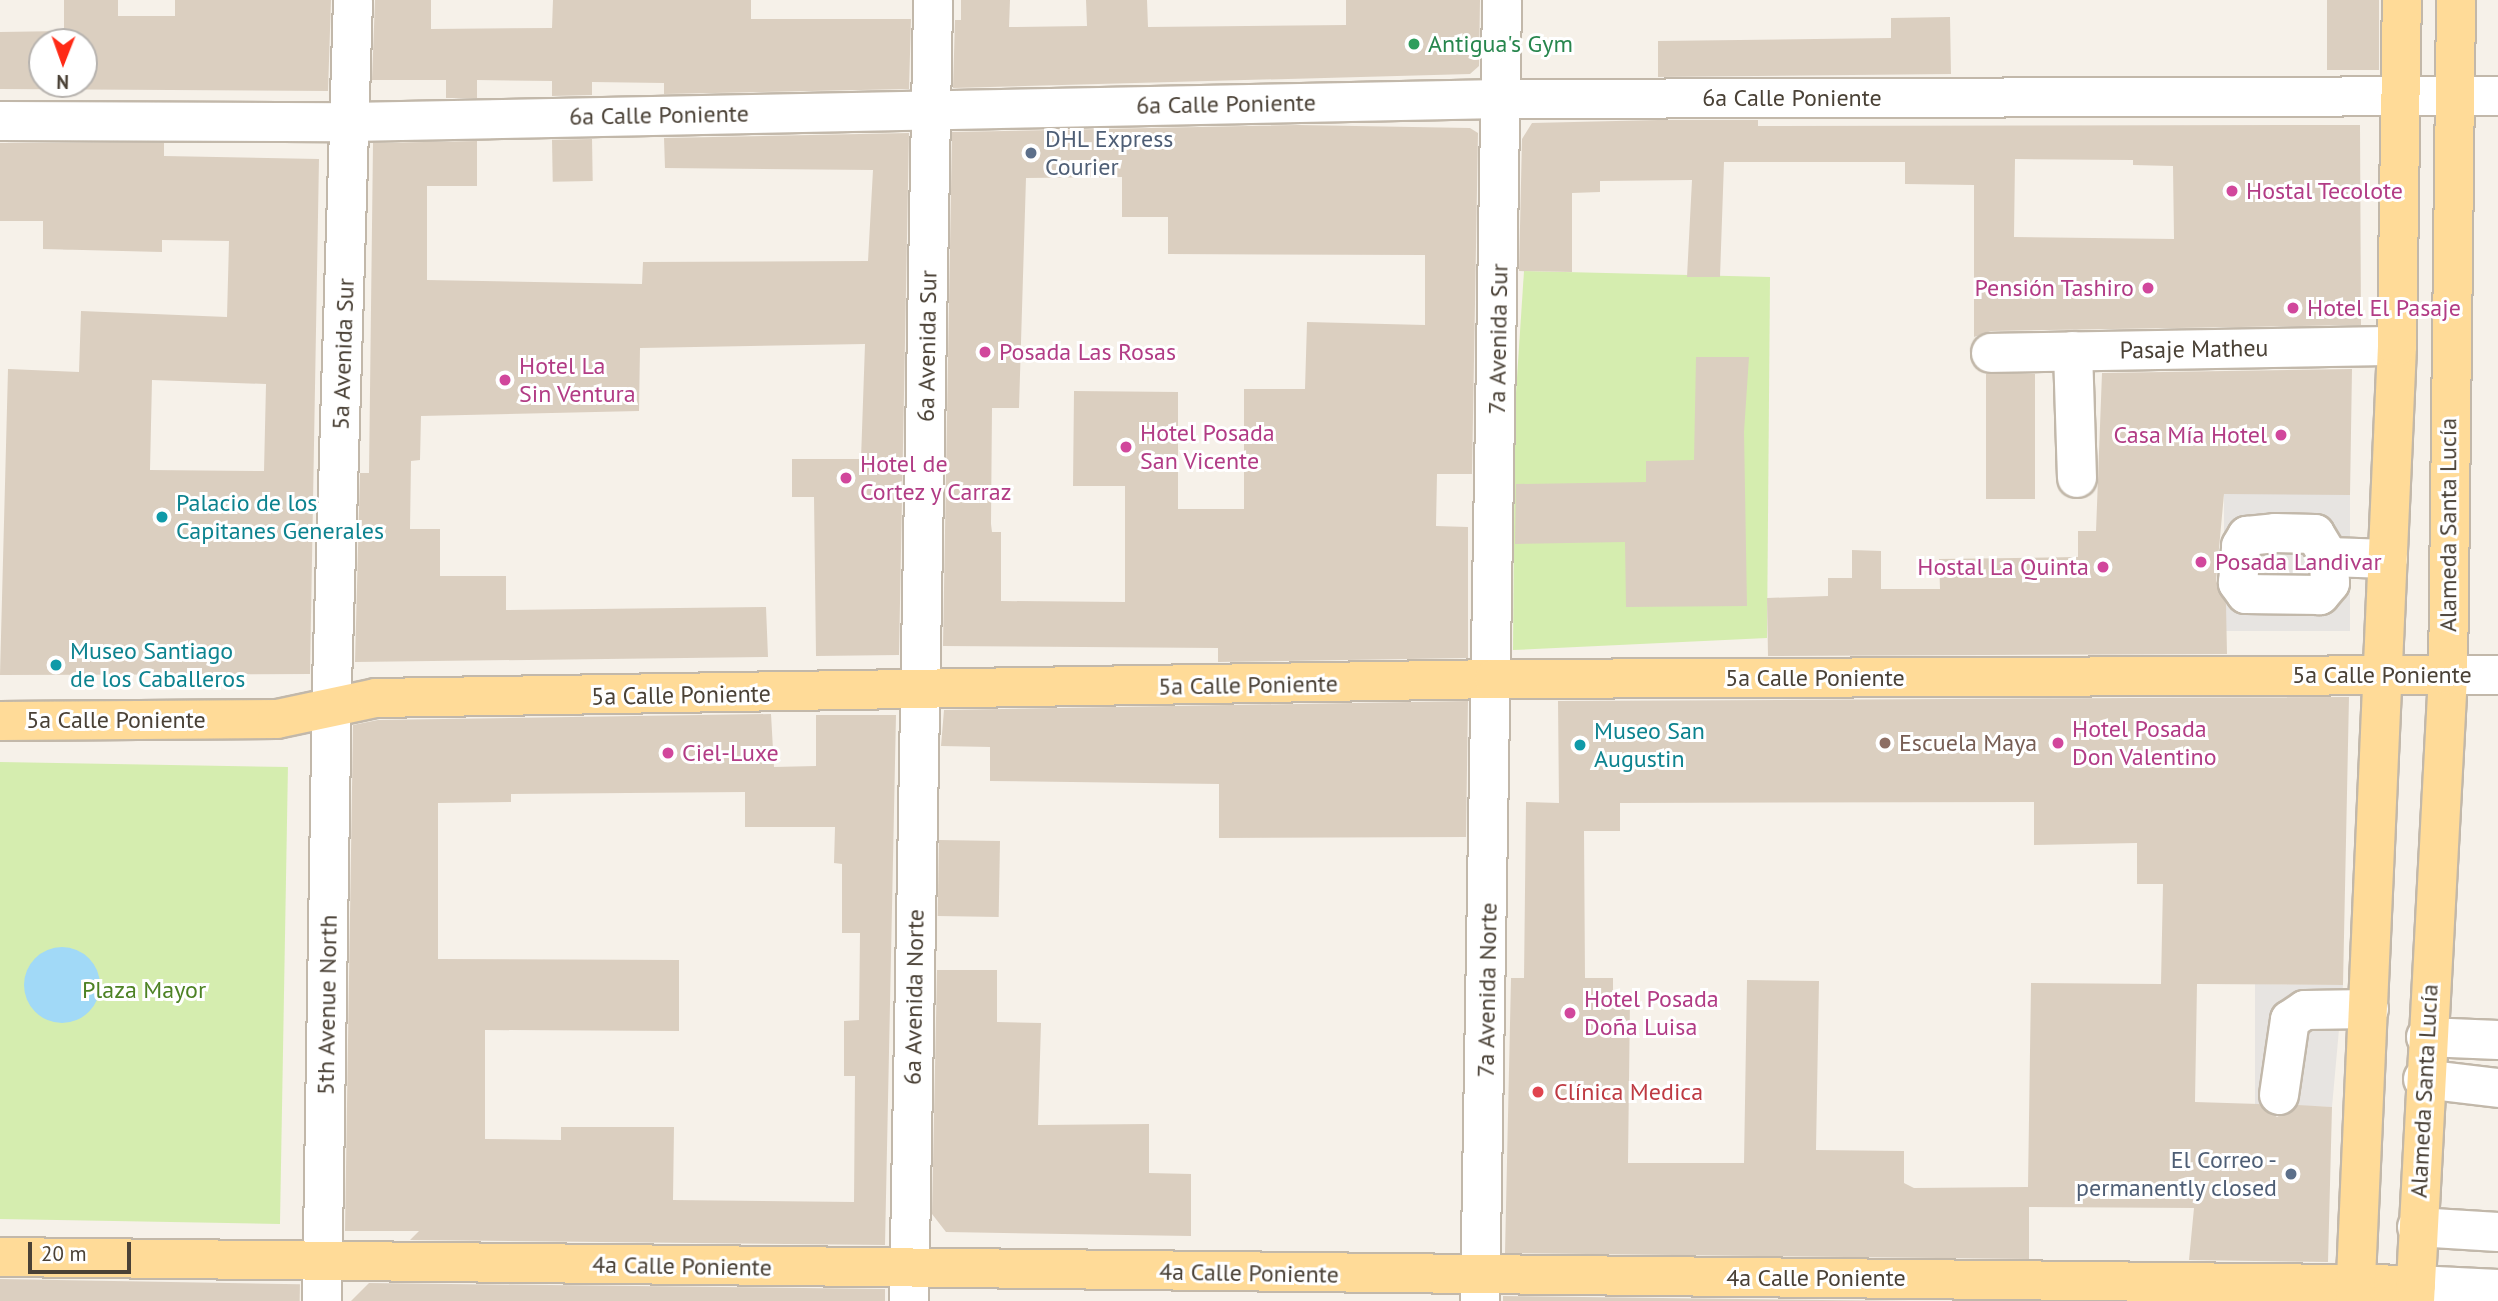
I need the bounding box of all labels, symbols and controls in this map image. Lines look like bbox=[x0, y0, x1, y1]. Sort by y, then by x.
north arrow bbox=[28, 28, 98, 98]
place label: Antigua's Gym bbox=[1428, 30, 1573, 58]
marker: Antigua's Gym bbox=[1406, 36, 1422, 52]
text: N bbox=[56, 70, 69, 94]
street label: 6a Calle Poniente bbox=[1702, 84, 1882, 112]
street label: 6a Calle Poniente bbox=[1136, 88, 1316, 120]
street label: 6a Calle Poniente bbox=[569, 99, 749, 131]
place label: DHL Express Courier bbox=[1045, 125, 1174, 181]
marker: DHL Express Courier bbox=[1023, 145, 1039, 161]
place label: Hostal Tecolote bbox=[2246, 177, 2404, 205]
marker: Hostal Tecolote bbox=[2224, 183, 2240, 199]
street label: 7a Avenida Sur bbox=[1482, 263, 1514, 415]
street label: 6a Avenida Sur bbox=[911, 269, 943, 423]
place label: Pensión Tashiro bbox=[1974, 274, 2134, 302]
street label: 5a Avenida Sur bbox=[326, 277, 360, 431]
marker: Pensión Tashiro bbox=[2140, 280, 2156, 296]
place label: Hotel El Pasaje bbox=[2307, 294, 2461, 322]
marker: Hotel El Pasaje bbox=[2285, 300, 2301, 316]
street label: Pasaje Matheu bbox=[2119, 333, 2269, 365]
place label: Posada Las Rosas bbox=[999, 338, 1176, 366]
marker: Posada Las Rosas bbox=[977, 344, 993, 360]
place label: Hotel La Sin Ventura bbox=[519, 352, 636, 408]
marker: Hotel La Sin Ventura bbox=[497, 372, 513, 388]
street label: Alameda Santa Lucía bbox=[2434, 418, 2462, 632]
place label: Hotel Posada San Vicente bbox=[1140, 419, 1275, 475]
place label: Casa Mía Hotel bbox=[2114, 421, 2267, 449]
marker: Casa Mía Hotel bbox=[2273, 427, 2289, 443]
marker: Hotel Posada San Vicente bbox=[1118, 439, 1134, 455]
place label: Hotel de Cortez y Carraz bbox=[860, 450, 1013, 506]
marker: Hotel de Cortez y Carraz bbox=[838, 470, 854, 486]
place label: Palacio de los Capitanes Generales bbox=[176, 489, 384, 545]
marker: Palacio de los Capitanes Generales bbox=[154, 509, 170, 525]
place label: Posada Landivar bbox=[2215, 548, 2382, 576]
place label: Hostal La Quinta bbox=[1917, 553, 2089, 581]
marker: Posada Landivar bbox=[2193, 554, 2209, 570]
marker: Hostal La Quinta bbox=[2095, 559, 2111, 575]
place label: Museo Santiago de los Caballeros bbox=[70, 637, 245, 693]
marker: Museo Santiago de los Caballeros bbox=[48, 657, 64, 673]
street label: 5a Calle Poniente bbox=[2292, 661, 2472, 689]
street label: 5a Calle Poniente bbox=[1725, 664, 1905, 692]
street label: 5a Calle Poniente bbox=[1158, 669, 1338, 701]
street label: 5a Calle Poniente bbox=[591, 679, 771, 711]
street label: 5a Calle Poniente bbox=[26, 706, 206, 734]
place label: Hotel Posada Don Valentino bbox=[2072, 715, 2217, 771]
place label: Museo San Augustin bbox=[1594, 717, 1705, 773]
place label: Escuela Maya bbox=[1899, 729, 2037, 757]
marker: Escuela Maya bbox=[1877, 735, 1893, 751]
marker: Hotel Posada Don Valentino bbox=[2050, 735, 2066, 751]
marker: Museo San Augustin bbox=[1572, 737, 1588, 753]
place label: Ciel-Luxe bbox=[682, 739, 779, 767]
marker: Ciel-Luxe bbox=[660, 745, 676, 761]
street label: 7a Avenida Norte bbox=[1471, 902, 1503, 1078]
street label: 6a Avenida Norte bbox=[898, 908, 930, 1086]
street label: 5th Avenue North bbox=[311, 914, 343, 1096]
park label: Plaza Mayor bbox=[82, 976, 206, 1004]
street label: Alameda Santa Lucía bbox=[2404, 983, 2444, 1199]
place label: Hotel Posada Doña Luisa bbox=[1584, 985, 1719, 1041]
marker: Hotel Posada Doña Luisa bbox=[1562, 1005, 1578, 1021]
place label: Clínica Medica bbox=[1554, 1078, 1703, 1106]
marker: Clínica Medica bbox=[1528, 1082, 1548, 1102]
place label: El Correo - permanently closed bbox=[2075, 1146, 2277, 1202]
marker: El Correo - permanently closed bbox=[2283, 1166, 2299, 1182]
scale bar bbox=[32, 1228, 135, 1272]
text: 20 m bbox=[41, 1240, 87, 1267]
street label: 4a Calle Poniente bbox=[592, 1250, 772, 1282]
street label: 4a Calle Poniente bbox=[1159, 1257, 1339, 1289]
street label: 4a Calle Poniente bbox=[1726, 1264, 1906, 1292]

